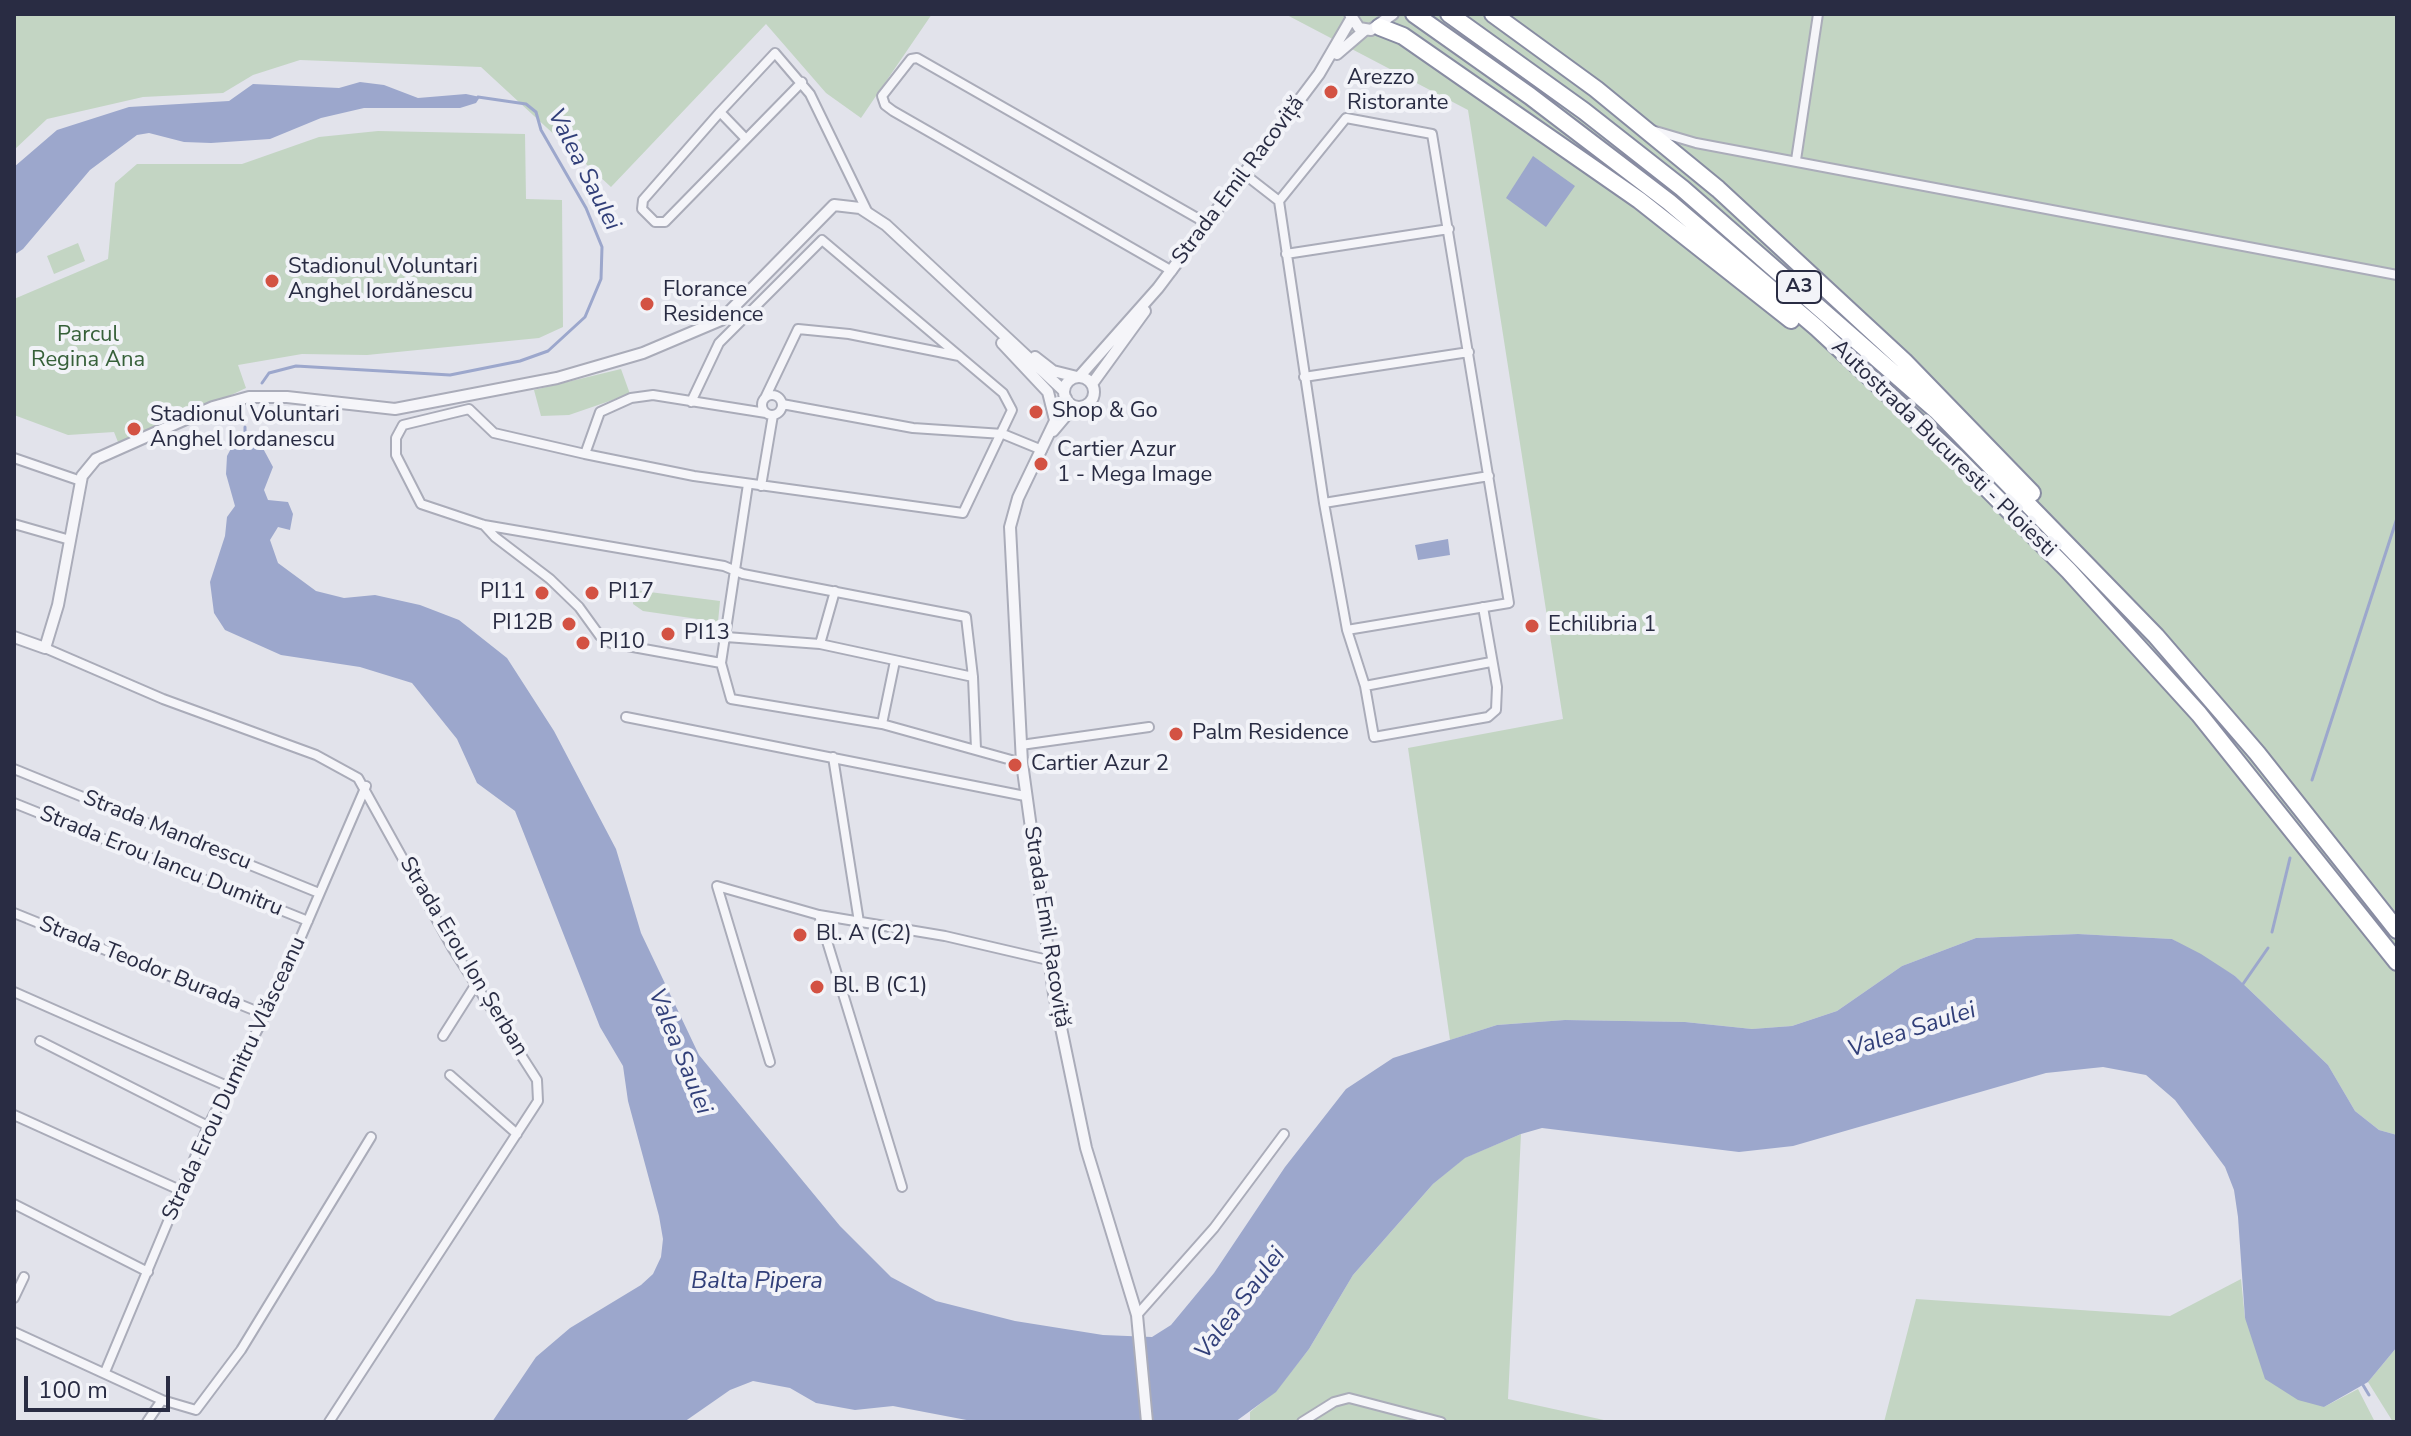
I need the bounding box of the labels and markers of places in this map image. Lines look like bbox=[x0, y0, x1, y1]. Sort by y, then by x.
place label: Arezzo Ristorante bbox=[1347, 66, 1448, 118]
marker: Arezzo Ristorante bbox=[1322, 83, 1340, 101]
place label: Stadionul Voluntari Anghel Iordănescu bbox=[288, 255, 478, 306]
marker: Stadionul Voluntari Anghel Iordănescu bbox=[263, 272, 281, 290]
place label: Florance Residence bbox=[663, 278, 764, 330]
marker: Florance Residence bbox=[638, 295, 656, 313]
place label: Shop & Go bbox=[1052, 399, 1158, 425]
place label: Stadionul Voluntari Anghel Iordanescu bbox=[150, 403, 340, 454]
marker: Shop & Go bbox=[1027, 403, 1045, 421]
marker: Stadionul Voluntari Anghel Iordanescu bbox=[125, 420, 143, 438]
place label: Cartier Azur 1 - Mega Image bbox=[1057, 438, 1212, 490]
marker: Cartier Azur 1 - Mega Image bbox=[1032, 455, 1050, 473]
place label: PI11 bbox=[480, 580, 526, 606]
place label: PI17 bbox=[608, 580, 654, 606]
marker: PI11 bbox=[533, 584, 551, 602]
marker: PI17 bbox=[583, 584, 601, 602]
place label: PI12B bbox=[492, 611, 553, 637]
place label: Echilibria 1 bbox=[1548, 613, 1656, 639]
marker: PI12B bbox=[560, 615, 578, 633]
marker: Echilibria 1 bbox=[1523, 617, 1541, 635]
place label: PI13 bbox=[684, 621, 730, 647]
marker: PI13 bbox=[659, 625, 677, 643]
place label: PI10 bbox=[599, 630, 645, 656]
marker: PI10 bbox=[574, 634, 592, 652]
place label: Palm Residence bbox=[1192, 721, 1349, 747]
marker: Palm Residence bbox=[1167, 725, 1185, 743]
place label: Cartier Azur 2 bbox=[1031, 752, 1169, 778]
marker: Cartier Azur 2 bbox=[1006, 756, 1024, 774]
place label: Bl. A (C2) bbox=[816, 922, 912, 948]
marker: Bl. A (C2) bbox=[791, 926, 809, 944]
place label: Bl. B (C1) bbox=[833, 974, 928, 1000]
marker: Bl. B (C1) bbox=[808, 978, 826, 996]

